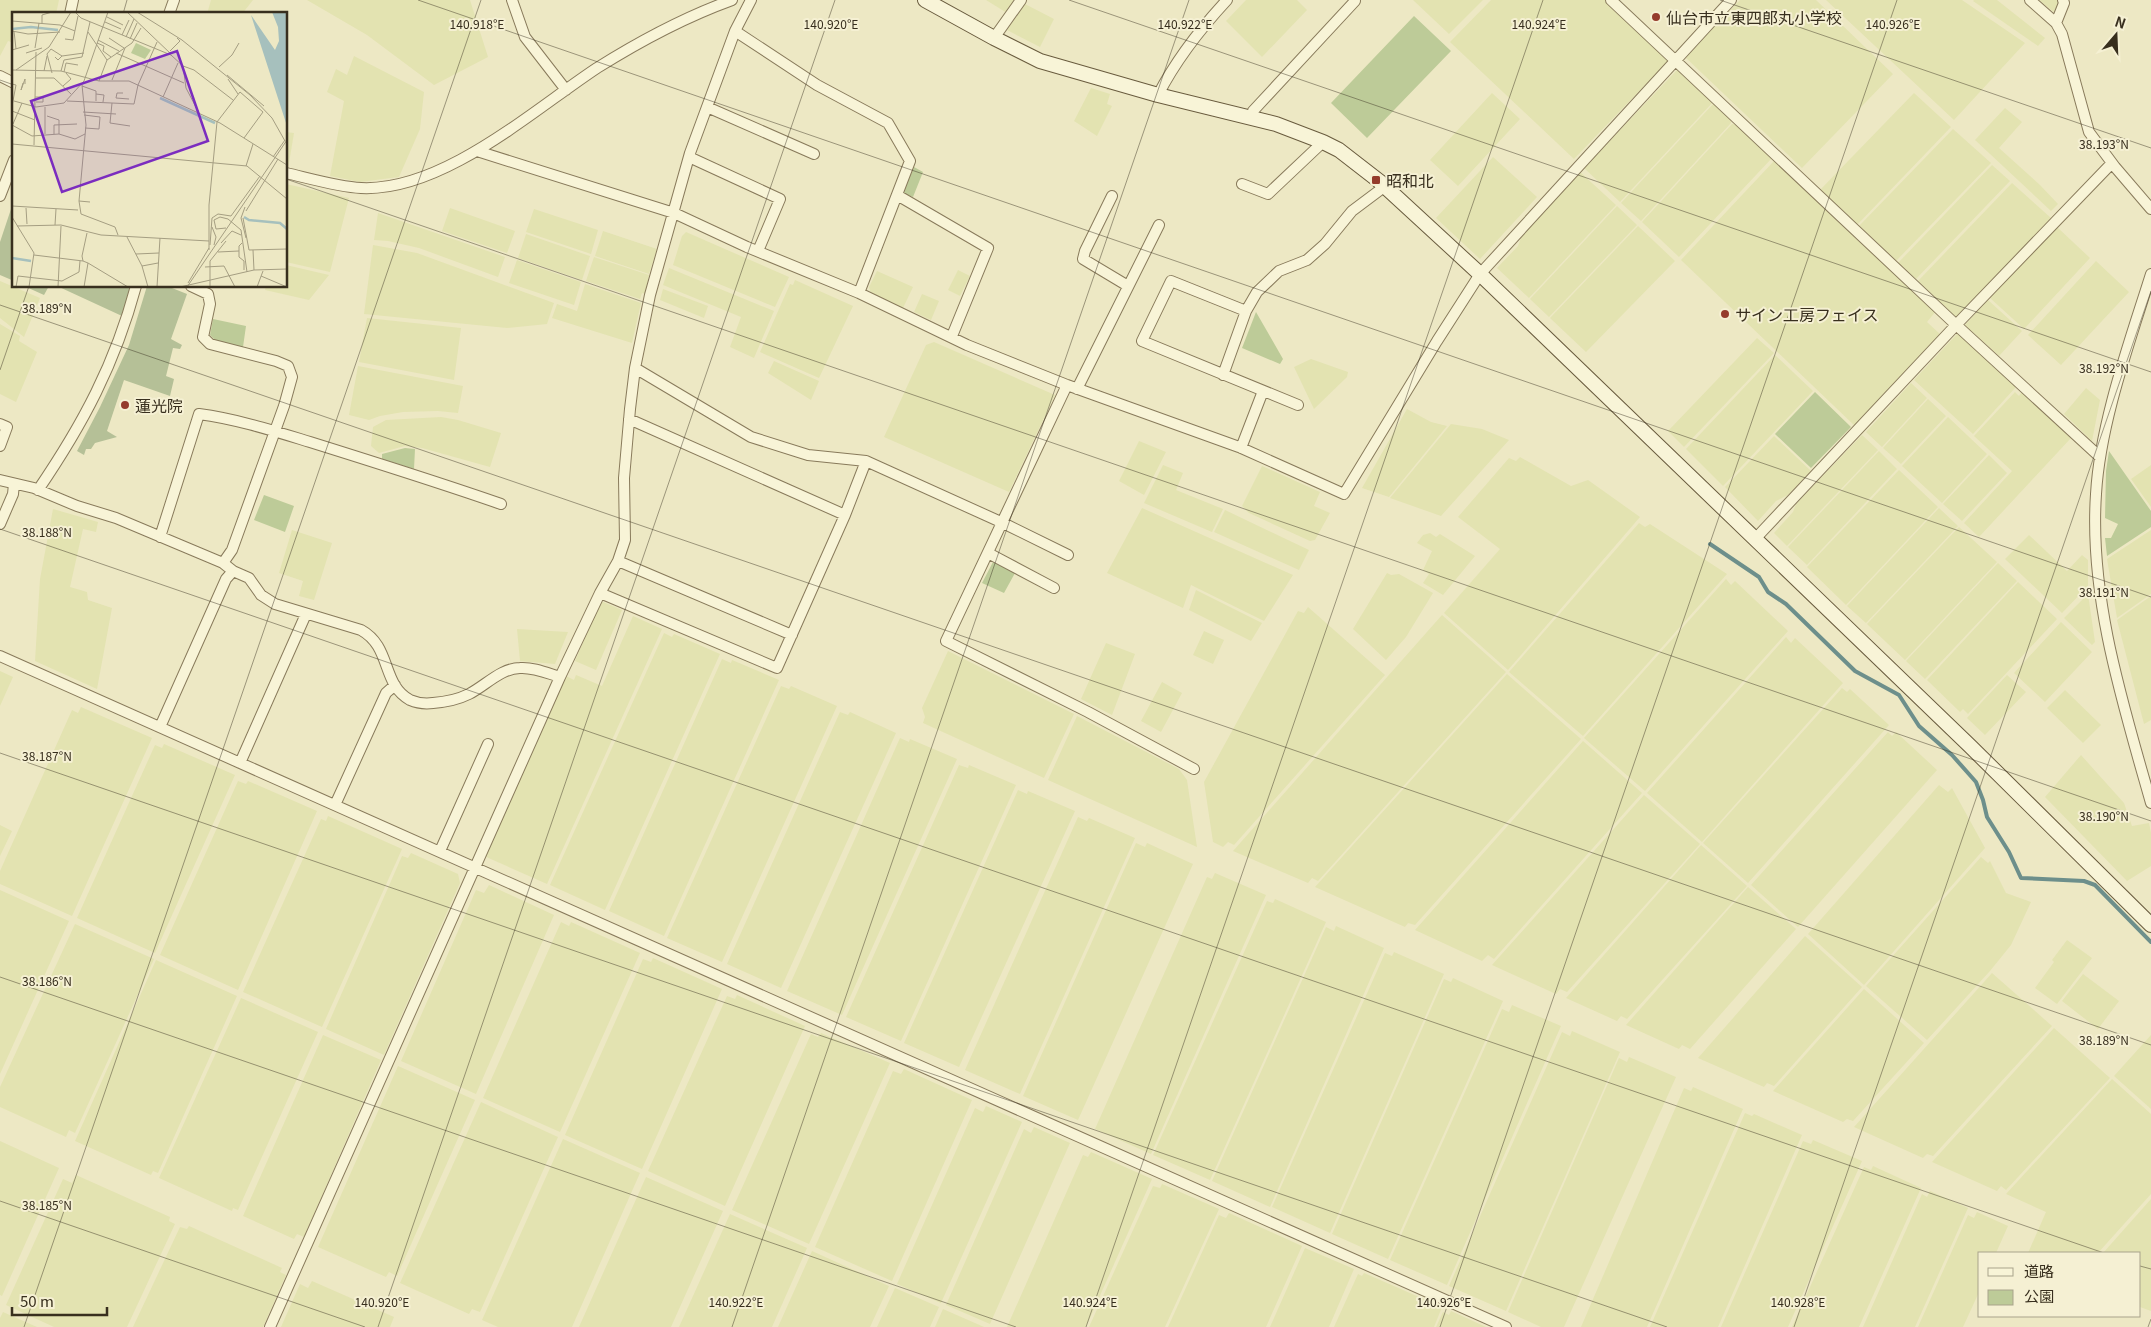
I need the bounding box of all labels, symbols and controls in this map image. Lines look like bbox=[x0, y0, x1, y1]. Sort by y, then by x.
place label: 仙台市立東四郎丸小学校 bbox=[1666, 5, 1842, 29]
north arrow bbox=[2091, 10, 2141, 60]
marker: 仙台市立東四郎丸小学校 bbox=[1650, 11, 1662, 23]
text: N bbox=[2112, 11, 2129, 33]
inset map bbox=[12, 12, 288, 288]
text: 140.918°E bbox=[450, 15, 504, 32]
text: 140.920°E bbox=[804, 15, 858, 32]
text: 140.922°E bbox=[1158, 15, 1212, 32]
text: 140.924°E bbox=[1512, 15, 1566, 32]
text: 140.926°E bbox=[1866, 15, 1920, 32]
text: 38.193°N bbox=[2079, 135, 2129, 152]
place label: 昭和北 bbox=[1386, 168, 1434, 192]
marker: 昭和北 bbox=[1370, 174, 1382, 186]
text: 38.189°N bbox=[22, 299, 72, 316]
place label: サイン工房フェイス bbox=[1735, 302, 1879, 326]
marker: サイン工房フェイス bbox=[1719, 308, 1731, 320]
text: 38.192°N bbox=[2079, 359, 2129, 376]
place label: 蓮光院 bbox=[135, 393, 183, 417]
marker: 蓮光院 bbox=[119, 399, 131, 411]
text: 38.188°N bbox=[22, 523, 72, 540]
text: 38.191°N bbox=[2079, 583, 2129, 600]
text: 38.187°N bbox=[22, 747, 72, 764]
text: 38.190°N bbox=[2079, 807, 2129, 824]
text: 38.186°N bbox=[22, 972, 72, 989]
text: 38.189°N bbox=[2079, 1031, 2129, 1048]
text: 38.185°N bbox=[22, 1196, 72, 1213]
legend bbox=[1978, 1252, 2141, 1317]
text: 道路 bbox=[2024, 1260, 2054, 1281]
scale bar bbox=[12, 1284, 108, 1316]
text: 公園 bbox=[2024, 1285, 2054, 1306]
text: 50 m bbox=[20, 1290, 54, 1311]
text: 140.920°E bbox=[355, 1293, 409, 1310]
text: 140.922°E bbox=[709, 1293, 763, 1310]
text: 140.924°E bbox=[1063, 1293, 1117, 1310]
text: 140.926°E bbox=[1417, 1293, 1471, 1310]
text: 140.928°E bbox=[1771, 1293, 1825, 1310]

